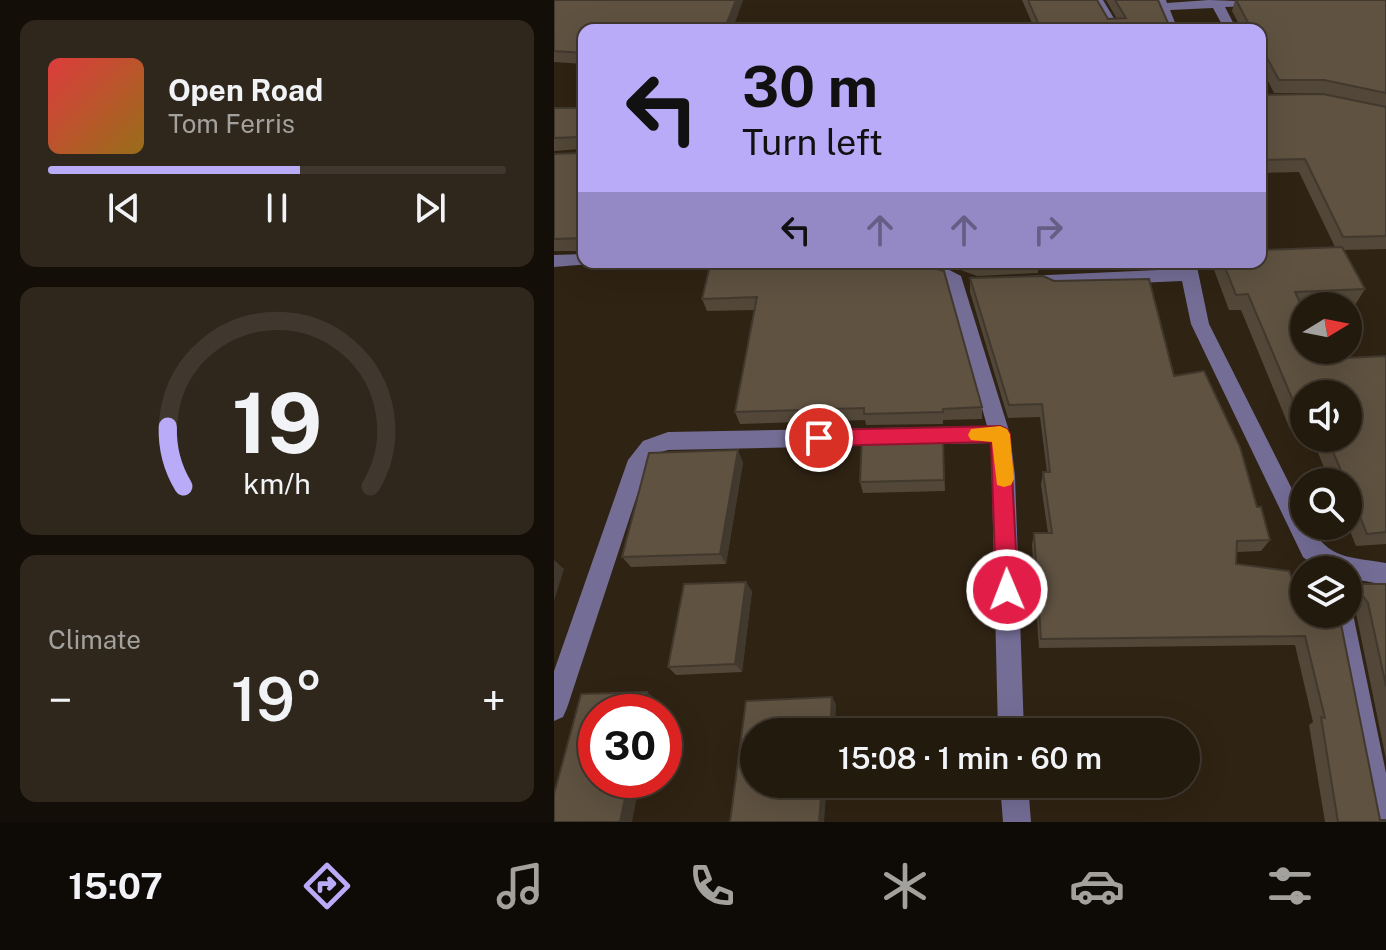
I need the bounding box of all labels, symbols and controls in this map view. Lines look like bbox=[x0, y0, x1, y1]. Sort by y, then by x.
text: 30 m bbox=[742, 54, 878, 120]
icon: left bbox=[610, 56, 714, 160]
text: Open Road bbox=[168, 72, 323, 108]
text: Tom Ferris bbox=[168, 108, 295, 139]
text: Turn left bbox=[742, 121, 883, 163]
icon: previous bbox=[102, 186, 146, 230]
icon: pause bbox=[255, 186, 299, 230]
icon: next bbox=[408, 186, 452, 230]
icon: left bbox=[774, 208, 818, 252]
icon: ahead bbox=[858, 208, 902, 252]
icon: ahead bbox=[942, 208, 986, 252]
icon: right bbox=[1026, 208, 1070, 252]
north arrow bbox=[1290, 292, 1362, 364]
map controls bbox=[1290, 292, 1362, 628]
text: 19 bbox=[232, 374, 322, 472]
button: sound bbox=[1290, 380, 1362, 452]
pin bbox=[785, 404, 853, 472]
icon: arrive bbox=[797, 416, 841, 460]
text: km/h bbox=[243, 467, 311, 500]
button: search bbox=[1290, 468, 1362, 540]
position arrow bbox=[965, 548, 1049, 632]
button: layers bbox=[1290, 556, 1362, 628]
text: Climate bbox=[48, 624, 141, 655]
text: 19° bbox=[231, 664, 323, 735]
text: − bbox=[48, 674, 72, 726]
text: + bbox=[482, 674, 506, 726]
speed limit sign: 30 bbox=[578, 694, 682, 798]
text: 15:08 · 1 min · 60 m bbox=[838, 740, 1102, 776]
icon: directions bbox=[299, 858, 355, 914]
icon: music bbox=[492, 858, 548, 914]
icon: phone bbox=[684, 858, 740, 914]
icon: climate bbox=[877, 858, 933, 914]
icon: car bbox=[1069, 858, 1125, 914]
icon: filters bbox=[1262, 858, 1318, 914]
text: 15:07 bbox=[68, 865, 163, 907]

